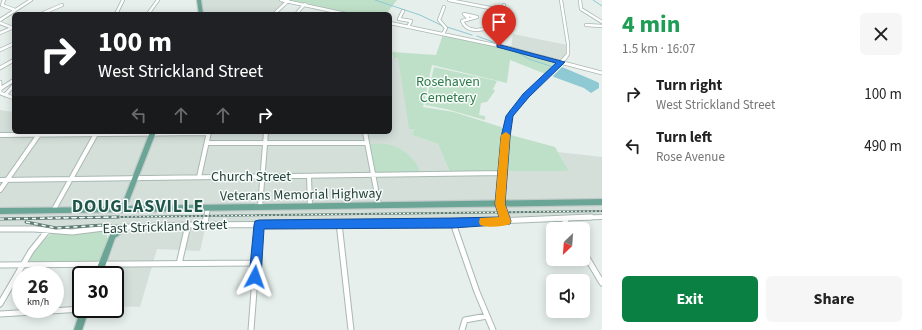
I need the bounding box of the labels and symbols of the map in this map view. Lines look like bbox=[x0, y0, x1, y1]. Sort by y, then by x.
pin bbox=[482, 5, 516, 46]
park label: Rosehaven Cemetery bbox=[416, 72, 480, 108]
street label: Church Street bbox=[211, 167, 291, 187]
street label: Veterans Memorial Highway bbox=[220, 184, 383, 206]
district label: DOUGLASVILLE bbox=[72, 194, 204, 219]
street label: East Strickland Street bbox=[102, 215, 228, 239]
north arrow bbox=[546, 222, 590, 266]
position arrow bbox=[234, 256, 276, 298]
speed limit sign: 30 bbox=[72, 266, 124, 318]

